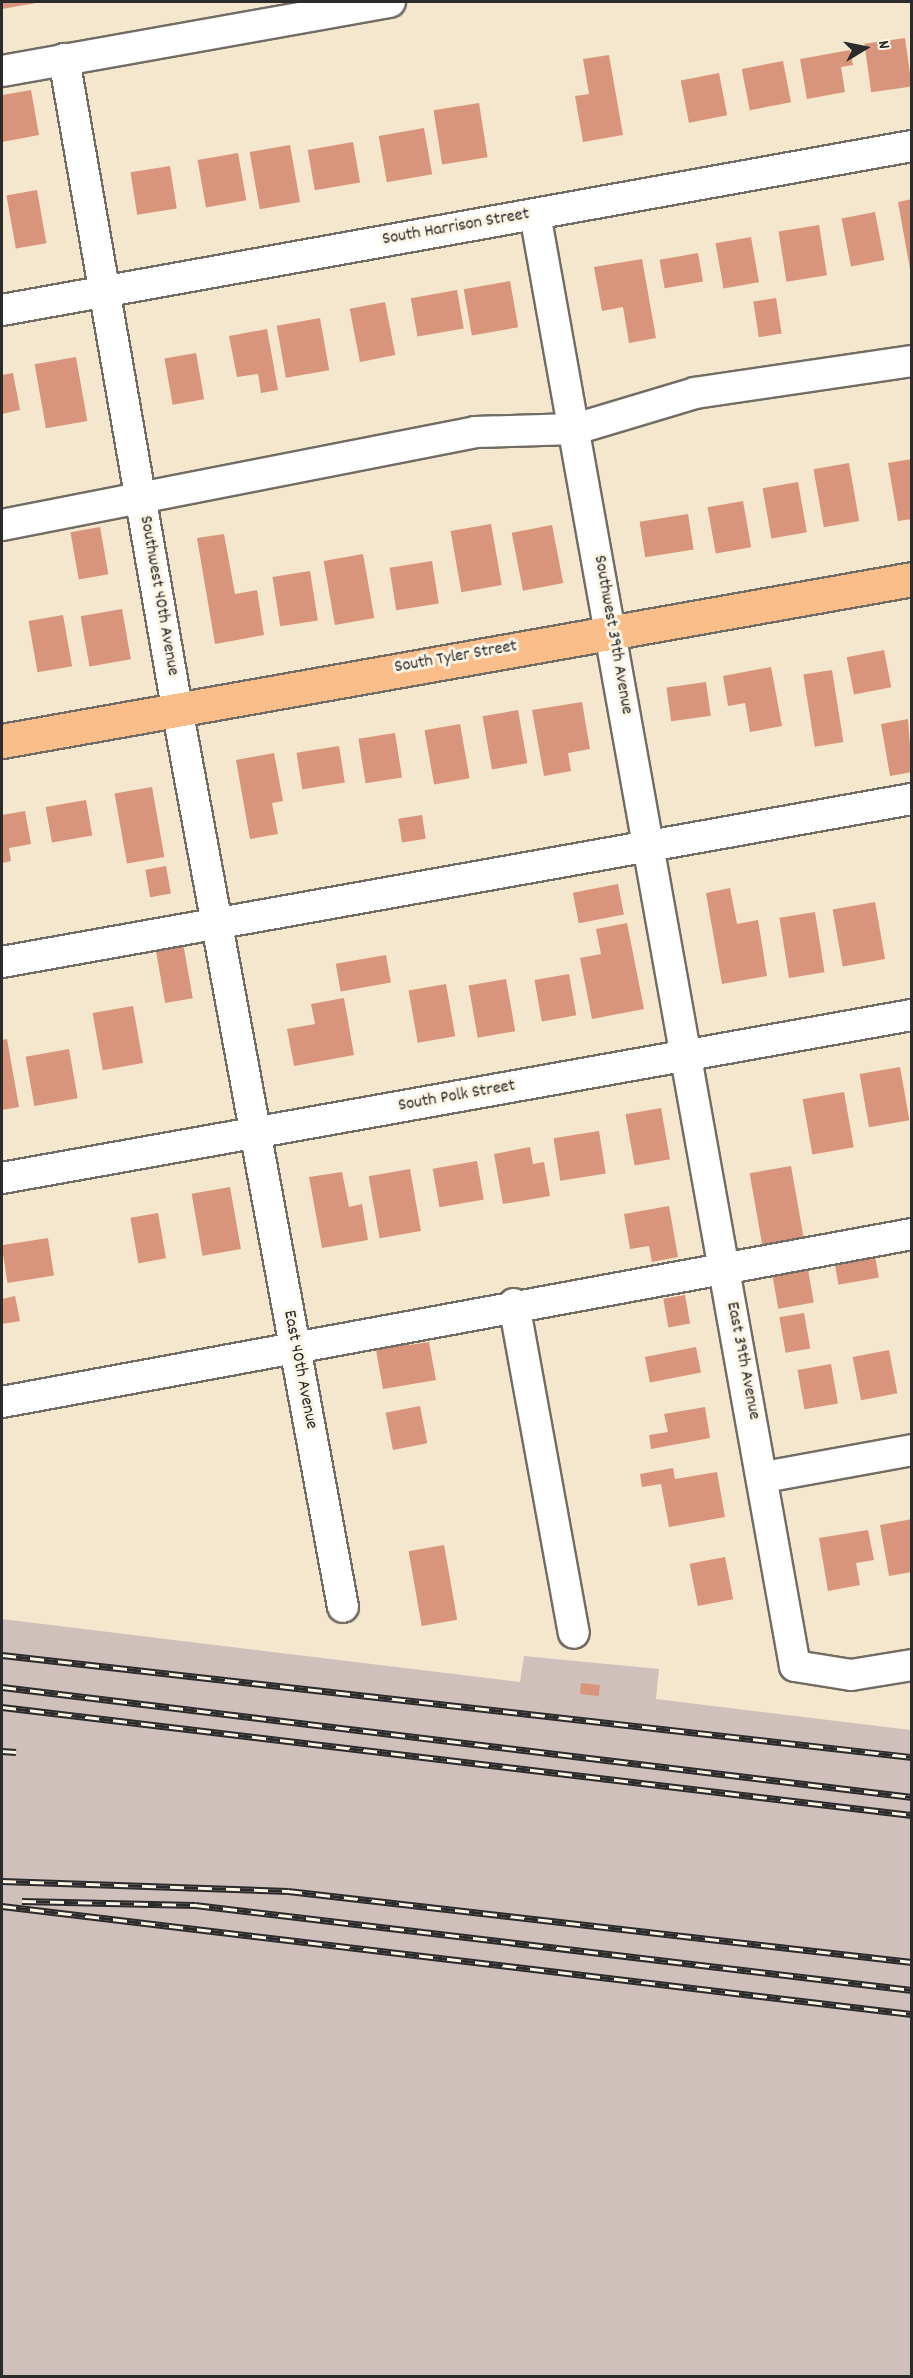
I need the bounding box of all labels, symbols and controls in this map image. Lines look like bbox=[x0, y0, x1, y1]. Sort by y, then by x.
north arrow bbox=[835, 18, 895, 78]
text: N bbox=[871, 39, 895, 51]
street label: South Harrison Street bbox=[381, 204, 531, 252]
street label: Southwest 40th Avenue bbox=[133, 514, 183, 678]
street label: Southwest 39th Avenue bbox=[587, 554, 637, 716]
street label: South Tyler Street bbox=[393, 637, 519, 679]
street label: South Polk Street bbox=[397, 1076, 517, 1118]
street label: East 39th Avenue bbox=[720, 1300, 764, 1422]
street label: East 40th Avenue bbox=[277, 1309, 321, 1431]

